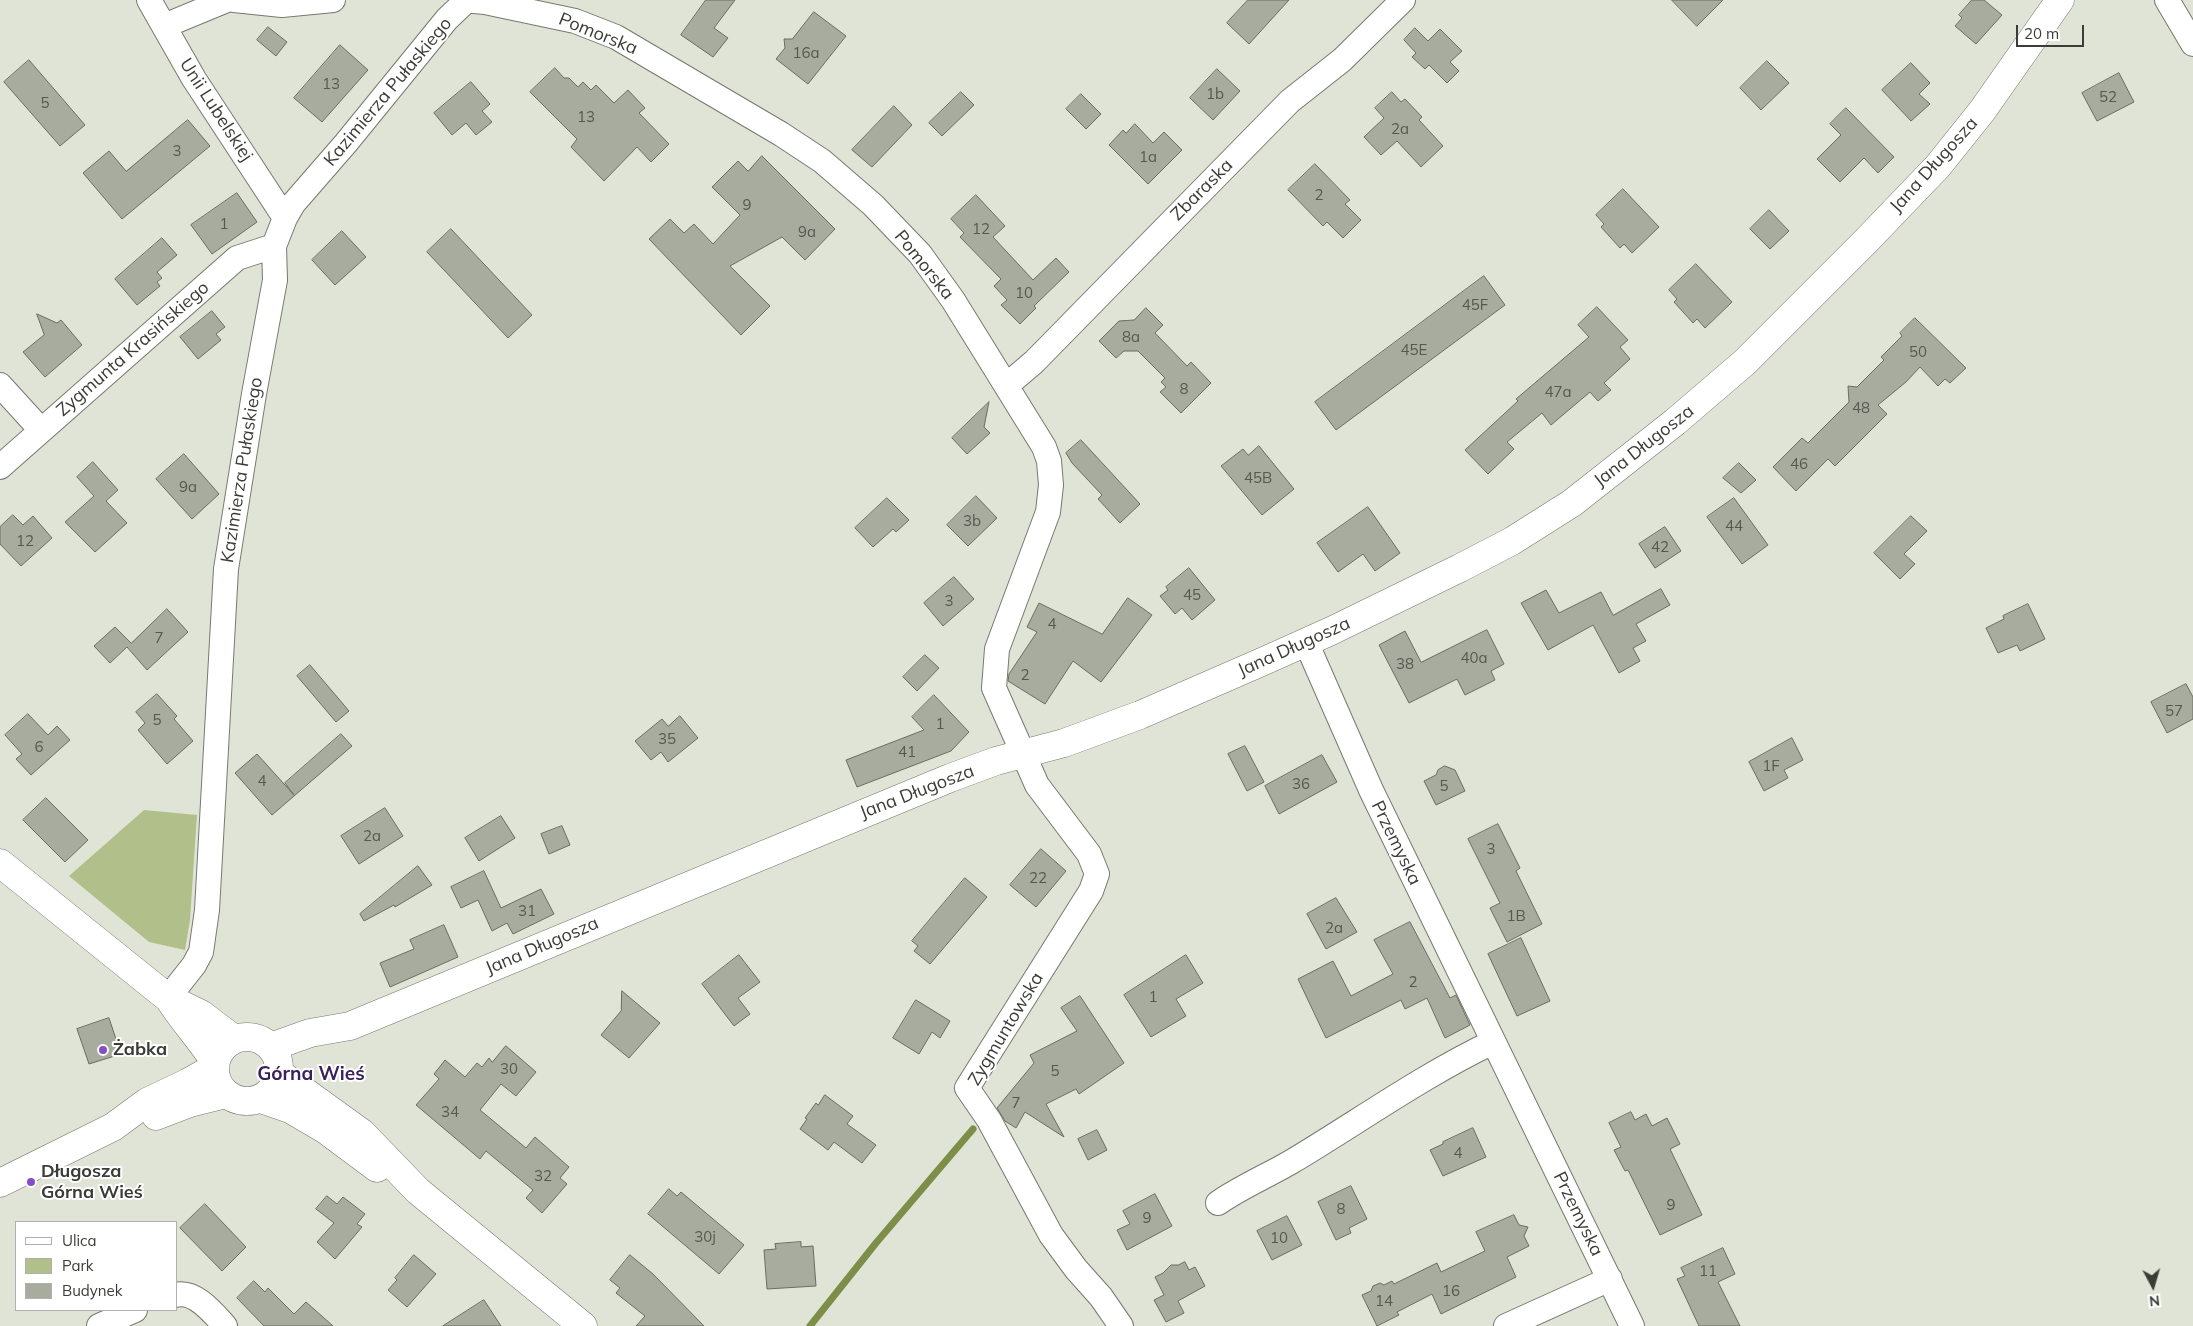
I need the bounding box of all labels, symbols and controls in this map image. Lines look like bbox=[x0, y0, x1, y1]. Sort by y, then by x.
street label: Pomorska bbox=[555, 8, 641, 60]
street label: Kazimierza Pułaskiego bbox=[319, 13, 457, 171]
scale bar bbox=[2018, 15, 2086, 47]
text: 20 m bbox=[2024, 24, 2059, 43]
house number: 16a bbox=[793, 44, 819, 62]
street label: Unii Lubelskiej bbox=[175, 54, 257, 166]
house number: 13 bbox=[322, 75, 340, 93]
house number: 1b bbox=[1206, 85, 1224, 103]
house number: 52 bbox=[2099, 88, 2117, 106]
house number: 5 bbox=[41, 94, 49, 112]
house number: 13 bbox=[577, 108, 595, 126]
street label: Jana Długosza bbox=[1886, 113, 1982, 217]
house number: 2a bbox=[1391, 120, 1409, 138]
house number: 3 bbox=[173, 142, 181, 160]
house number: 1a bbox=[1139, 148, 1157, 166]
street label: Zbaraska bbox=[1167, 155, 1237, 225]
house number: 2 bbox=[1315, 186, 1323, 204]
house number: 9 bbox=[743, 196, 751, 214]
house number: 1 bbox=[220, 215, 228, 233]
house number: 12 bbox=[972, 220, 990, 238]
house number: 9a bbox=[798, 223, 816, 241]
street label: Pomorska bbox=[889, 226, 959, 304]
street label: Zygmunta Krasińskiego bbox=[52, 277, 214, 421]
house number: 10 bbox=[1015, 284, 1033, 302]
house number: 45F bbox=[1462, 296, 1488, 314]
house number: 8a bbox=[1122, 328, 1140, 346]
house number: 45E bbox=[1401, 341, 1427, 359]
house number: 50 bbox=[1909, 343, 1927, 361]
street label: Kazimierza Pułaskiego bbox=[217, 376, 267, 564]
house number: 8 bbox=[1180, 380, 1188, 398]
house number: 47a bbox=[1545, 383, 1571, 401]
house number: 48 bbox=[1852, 399, 1870, 417]
street label: Jana Długosza bbox=[1590, 400, 1698, 492]
house number: 46 bbox=[1790, 455, 1808, 473]
house number: 45B bbox=[1244, 469, 1272, 487]
house number: 9a bbox=[179, 478, 197, 496]
house number: 3b bbox=[963, 512, 981, 530]
house number: 44 bbox=[1725, 517, 1743, 535]
house number: 12 bbox=[16, 532, 34, 550]
house number: 42 bbox=[1651, 538, 1669, 556]
house number: 45 bbox=[1183, 586, 1201, 604]
house number: 3 bbox=[945, 592, 953, 610]
street label: Jana Długosza bbox=[1234, 613, 1354, 681]
house number: 4 bbox=[1048, 615, 1056, 633]
house number: 7 bbox=[155, 629, 163, 647]
house number: 40a bbox=[1461, 649, 1487, 667]
house number: 38 bbox=[1396, 655, 1414, 673]
house number: 2 bbox=[1021, 666, 1029, 684]
house number: 57 bbox=[2165, 702, 2183, 720]
house number: 5 bbox=[153, 711, 161, 729]
house number: 1 bbox=[936, 715, 944, 733]
house number: 35 bbox=[658, 730, 676, 748]
house number: 6 bbox=[35, 738, 43, 756]
house number: 41 bbox=[898, 743, 916, 761]
house number: 1F bbox=[1762, 757, 1780, 775]
street label: Jana Długosza bbox=[857, 760, 977, 824]
house number: 4 bbox=[258, 772, 266, 790]
house number: 36 bbox=[1292, 775, 1310, 793]
house number: 5 bbox=[1440, 777, 1448, 795]
street label: Przemyska bbox=[1366, 797, 1426, 889]
house number: 2a bbox=[363, 827, 381, 845]
house number: 3 bbox=[1487, 840, 1495, 858]
house number: 22 bbox=[1029, 869, 1047, 887]
house number: 31 bbox=[518, 902, 536, 920]
house number: 1B bbox=[1506, 907, 1526, 925]
street label: Jana Długosza bbox=[482, 912, 602, 980]
house number: 2a bbox=[1325, 919, 1343, 937]
street label: Zygmuntowska bbox=[964, 969, 1048, 1089]
house number: 2 bbox=[1409, 973, 1417, 991]
house number: 1 bbox=[1149, 988, 1157, 1006]
place label: Żabka bbox=[113, 1039, 167, 1061]
marker: Żabka bbox=[97, 1044, 109, 1056]
house number: 30 bbox=[500, 1060, 518, 1078]
house number: 5 bbox=[1051, 1062, 1059, 1080]
district label: Górna Wieś bbox=[257, 1063, 365, 1085]
house number: 7 bbox=[1012, 1094, 1020, 1112]
house number: 34 bbox=[441, 1103, 459, 1121]
house number: 4 bbox=[1454, 1144, 1462, 1162]
place label: Długosza Górna Wieś bbox=[41, 1161, 143, 1204]
house number: 32 bbox=[534, 1167, 552, 1185]
street label: Przemyska bbox=[1548, 1168, 1608, 1260]
marker: Długosza Górna Wieś bbox=[25, 1176, 37, 1188]
house number: 9 bbox=[1667, 1196, 1675, 1214]
house number: 8 bbox=[1337, 1200, 1345, 1218]
house number: 9 bbox=[1143, 1209, 1151, 1227]
legend bbox=[15, 1221, 178, 1311]
house number: 30j bbox=[694, 1228, 716, 1246]
house number: 10 bbox=[1270, 1229, 1288, 1247]
text: Ulica bbox=[62, 1231, 96, 1250]
text: Park bbox=[62, 1256, 94, 1275]
north arrow bbox=[2128, 1261, 2178, 1311]
house number: 11 bbox=[1699, 1262, 1717, 1280]
text: Budynek bbox=[62, 1281, 123, 1300]
house number: 16 bbox=[1442, 1282, 1460, 1300]
text: N bbox=[2148, 1291, 2161, 1310]
house number: 14 bbox=[1375, 1292, 1393, 1310]

